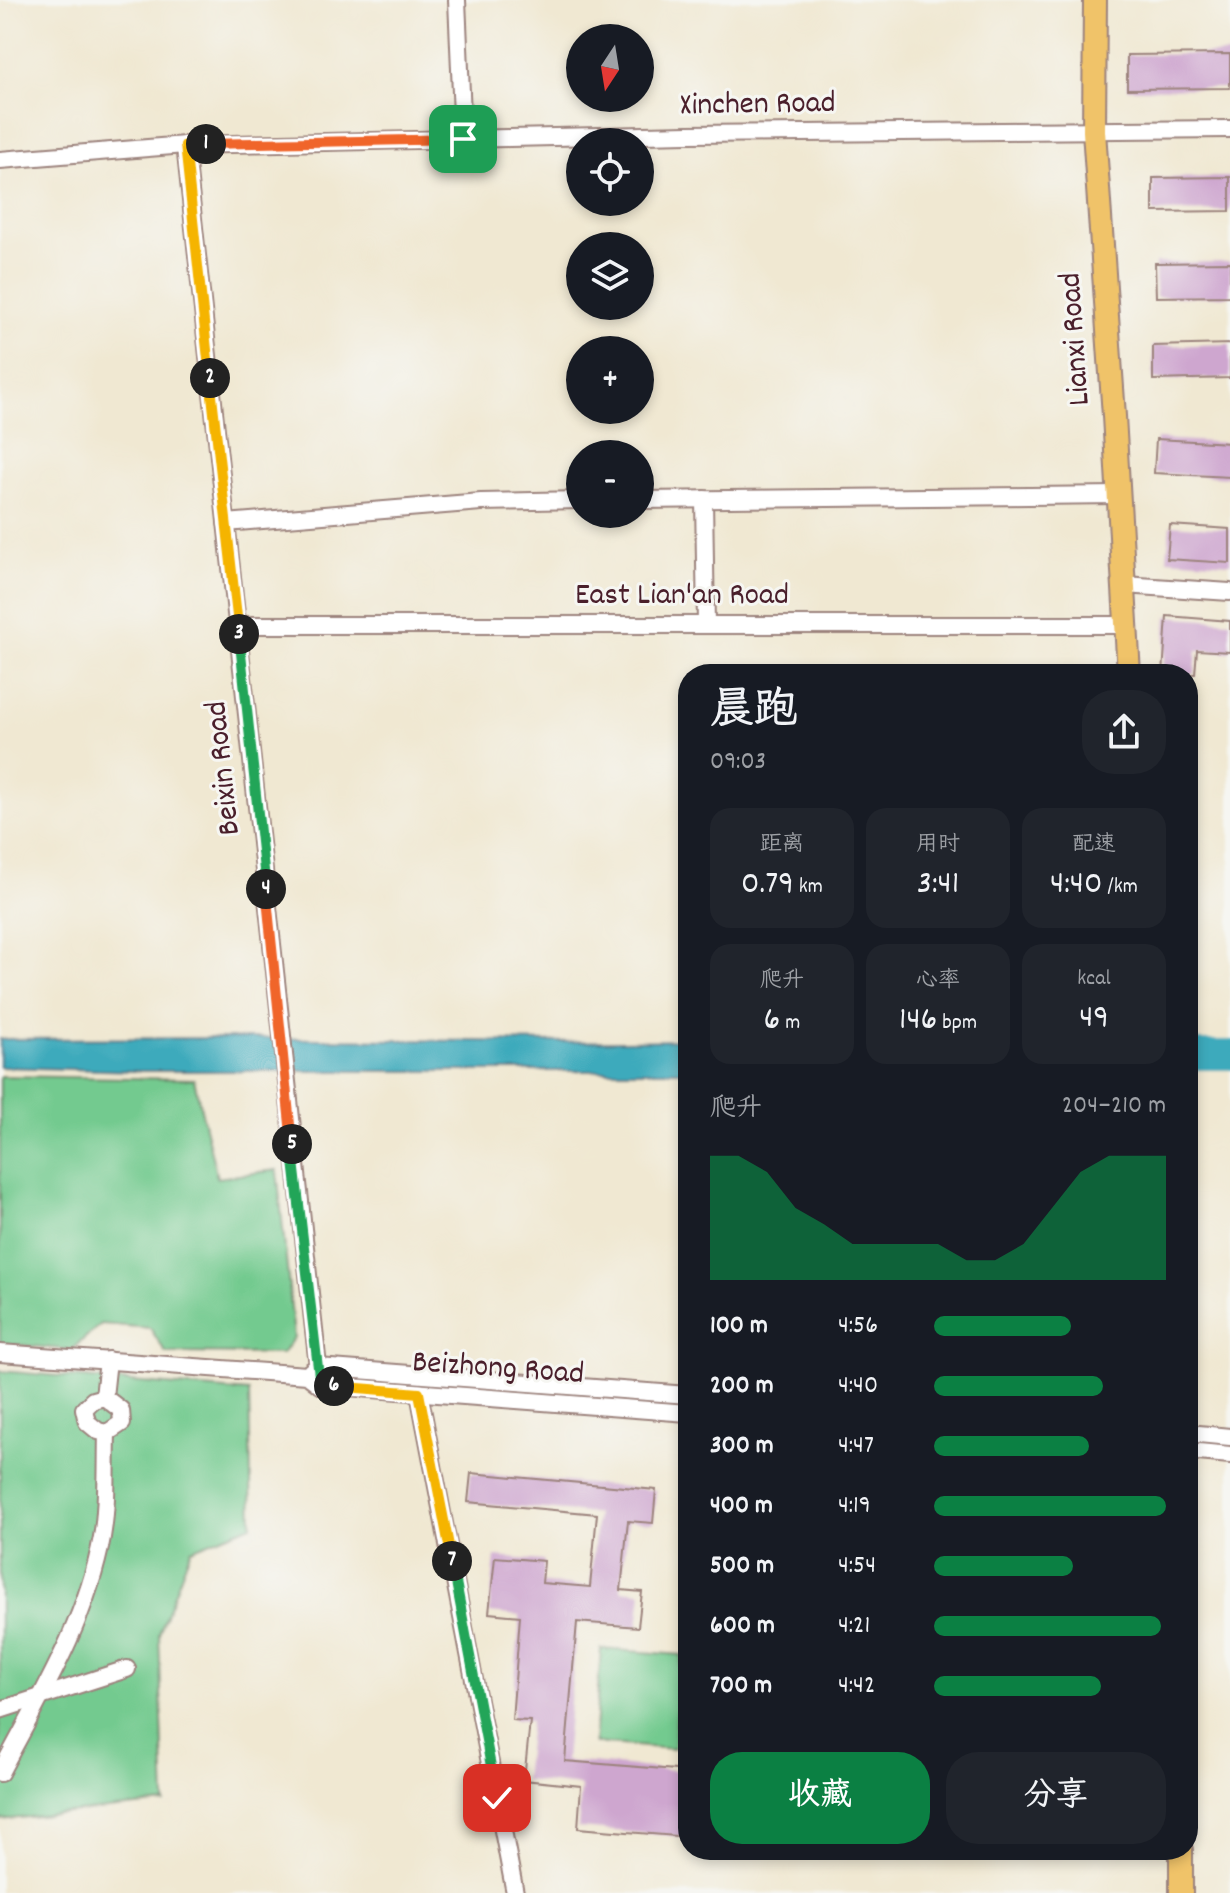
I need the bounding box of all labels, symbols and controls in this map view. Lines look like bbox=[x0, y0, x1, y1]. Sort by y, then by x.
north arrow bbox=[566, 24, 654, 112]
map controls bbox=[566, 24, 654, 528]
street label: Xinchen Road bbox=[680, 82, 836, 130]
pin bbox=[429, 105, 497, 173]
icon: arrive bbox=[441, 117, 485, 161]
pin: 1 bbox=[186, 124, 226, 164]
text: 1 bbox=[204, 128, 208, 159]
button: locate bbox=[566, 128, 654, 216]
button: layers bbox=[566, 232, 654, 320]
street label: Lianxi Road bbox=[1049, 271, 1105, 407]
button: + bbox=[566, 336, 654, 424]
pin: 2 bbox=[190, 358, 230, 398]
text: 2 bbox=[205, 362, 215, 393]
button: − bbox=[566, 440, 654, 528]
street label: East Lian'an Road bbox=[575, 574, 789, 620]
pin: 3 bbox=[219, 614, 259, 654]
text: 3 bbox=[234, 618, 244, 649]
text: 晨跑 bbox=[710, 682, 798, 745]
button: share bbox=[1082, 690, 1166, 774]
street label: Beixin Road bbox=[195, 699, 255, 837]
text: 09:03 bbox=[710, 744, 766, 781]
text: 距离 bbox=[760, 830, 804, 861]
text: 用时 bbox=[916, 830, 960, 861]
text: 配速 bbox=[1072, 830, 1116, 861]
text: 0.79 bbox=[741, 861, 794, 910]
text: 3:41 bbox=[917, 861, 959, 910]
text: 4:40 bbox=[1050, 861, 1102, 910]
pin: 4 bbox=[246, 869, 286, 909]
text: km bbox=[794, 872, 823, 903]
text: /km bbox=[1102, 872, 1138, 903]
text: 4 bbox=[261, 873, 271, 904]
text: kcal bbox=[1077, 964, 1111, 995]
text: 爬升 bbox=[760, 966, 804, 997]
text: 心率 bbox=[916, 966, 960, 997]
text: 49 bbox=[1079, 995, 1109, 1044]
text: 6 bbox=[764, 997, 780, 1046]
text: 146 bbox=[899, 997, 937, 1046]
text: m bbox=[780, 1008, 800, 1039]
text: bpm bbox=[937, 1008, 977, 1039]
text: 204–210 m bbox=[1062, 1088, 1166, 1125]
text: 爬升 bbox=[710, 1091, 762, 1128]
pin: 5 bbox=[272, 1124, 312, 1164]
text: 5 bbox=[287, 1128, 297, 1159]
text: 100 m bbox=[710, 1308, 768, 1345]
text: 4:56 bbox=[838, 1308, 878, 1345]
street label: Beizhong Road bbox=[411, 1341, 585, 1399]
pin: 6 bbox=[314, 1366, 354, 1406]
text: 200 m bbox=[710, 1368, 774, 1405]
text: 4:40 bbox=[838, 1368, 878, 1405]
text: 6 bbox=[329, 1370, 339, 1401]
text: 300 m bbox=[710, 1428, 774, 1465]
text: 4:47 bbox=[838, 1428, 874, 1465]
text: 400 m bbox=[710, 1488, 773, 1525]
text: 4:19 bbox=[838, 1488, 871, 1525]
pin: 7 bbox=[432, 1541, 472, 1581]
text: 7 bbox=[448, 1545, 456, 1576]
text: 500 m bbox=[710, 1548, 774, 1585]
text: 4:54 bbox=[838, 1548, 876, 1585]
text: 600 m bbox=[710, 1608, 775, 1645]
text: 4:21 bbox=[838, 1608, 870, 1645]
text: 700 m bbox=[710, 1668, 772, 1705]
text: 4:42 bbox=[838, 1668, 875, 1705]
button: 收藏 bbox=[710, 1752, 930, 1844]
button: 分享 bbox=[946, 1752, 1166, 1844]
pin bbox=[463, 1764, 531, 1832]
icon: check bbox=[475, 1776, 519, 1820]

